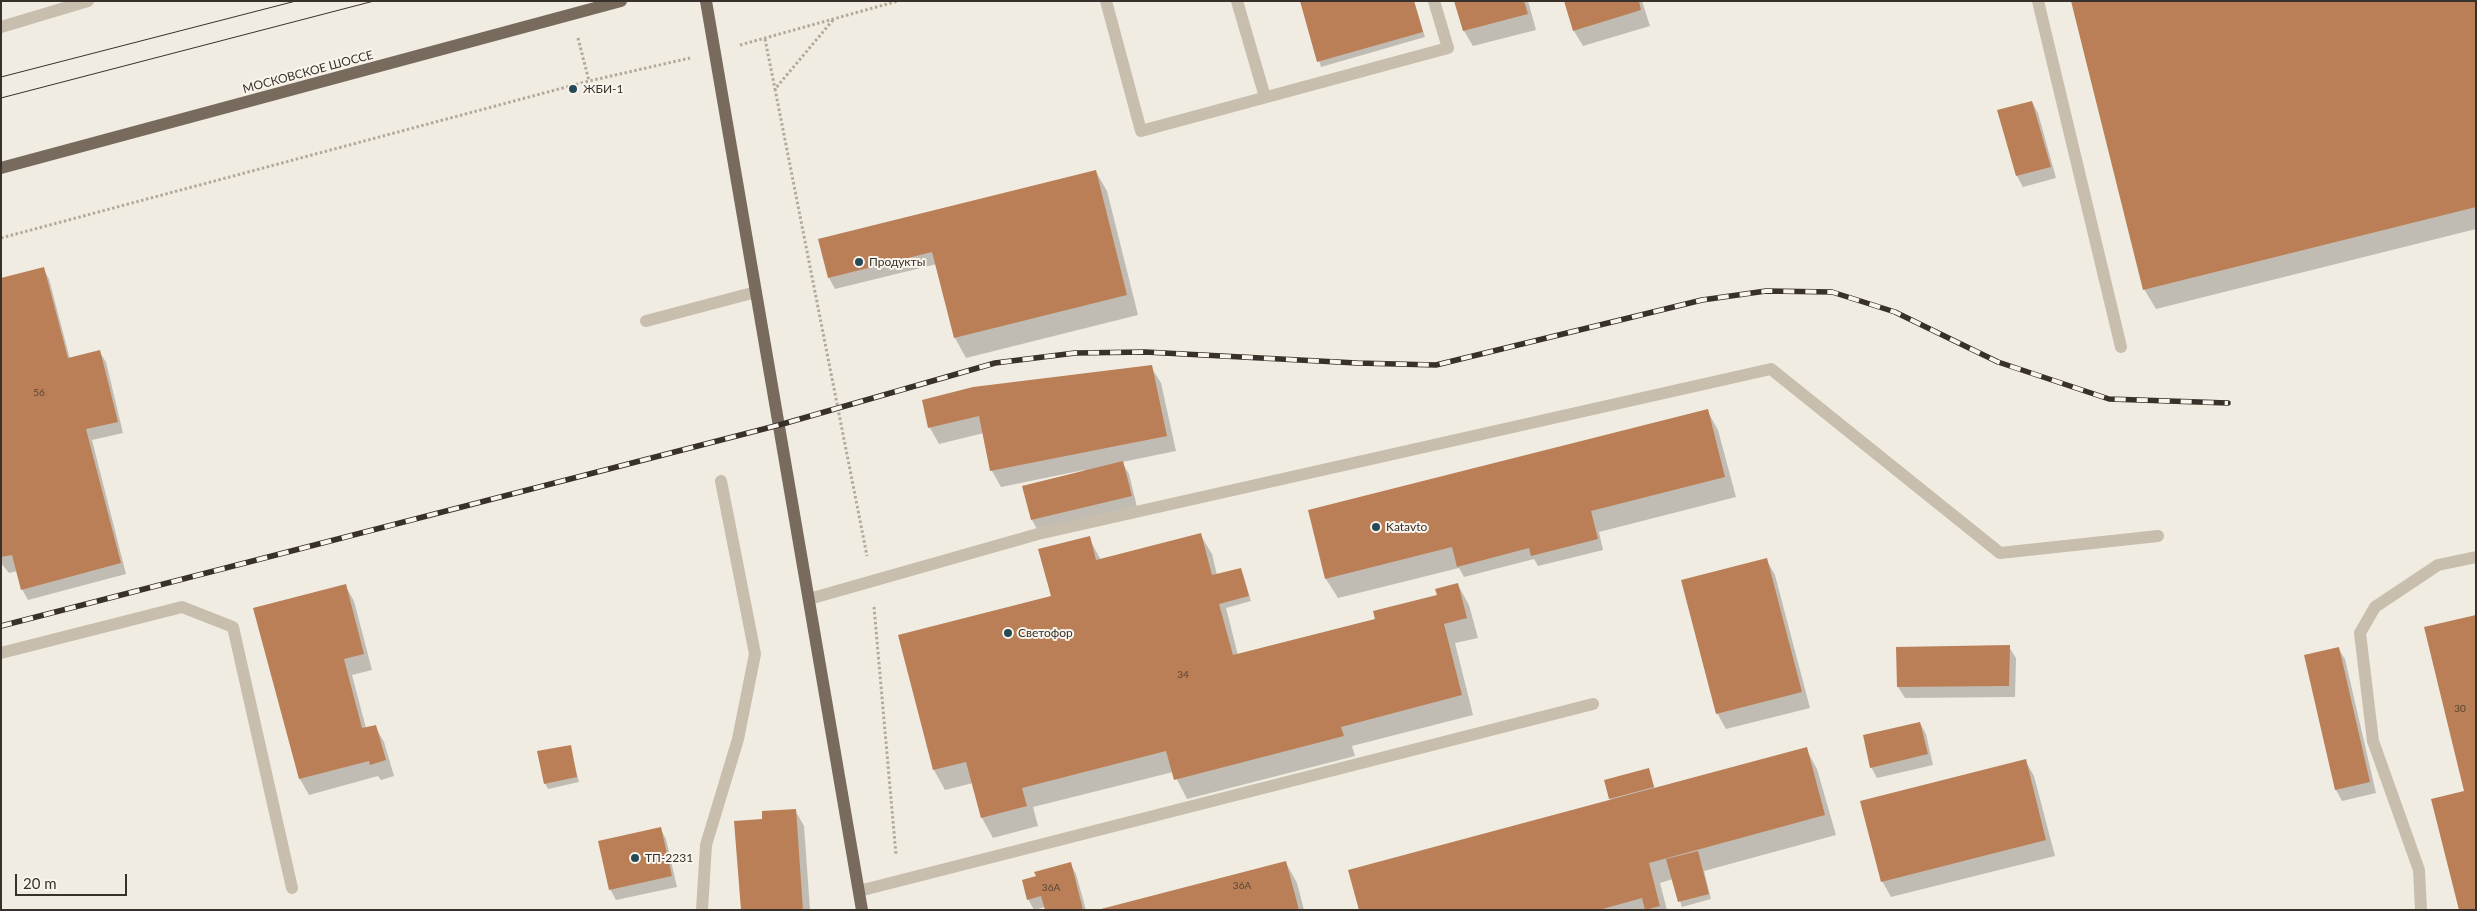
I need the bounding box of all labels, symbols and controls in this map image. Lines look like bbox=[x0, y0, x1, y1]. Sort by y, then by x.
street label: МОСКОВСКОЕ ШОССЕ bbox=[241, 48, 375, 96]
place label: ЖБИ-1 bbox=[583, 82, 623, 96]
marker: ЖБИ-1 bbox=[567, 83, 579, 95]
place label: Продукты bbox=[869, 255, 925, 269]
marker: Продукты bbox=[853, 256, 865, 268]
house number: 56 bbox=[33, 387, 45, 399]
place label: Katavto bbox=[1386, 520, 1427, 534]
marker: Katavto bbox=[1370, 521, 1382, 533]
place label: Светофор bbox=[1018, 626, 1073, 640]
marker: Светофор bbox=[1002, 627, 1014, 639]
house number: 34 bbox=[1177, 669, 1189, 681]
house number: 30 bbox=[2454, 703, 2466, 715]
place label: ТП-2231 bbox=[645, 851, 693, 865]
marker: ТП-2231 bbox=[629, 852, 641, 864]
scale bar bbox=[18, 864, 130, 896]
text: 20 m bbox=[23, 874, 57, 892]
house number: 36А bbox=[1233, 880, 1251, 892]
house number: 36А bbox=[1042, 882, 1060, 894]

